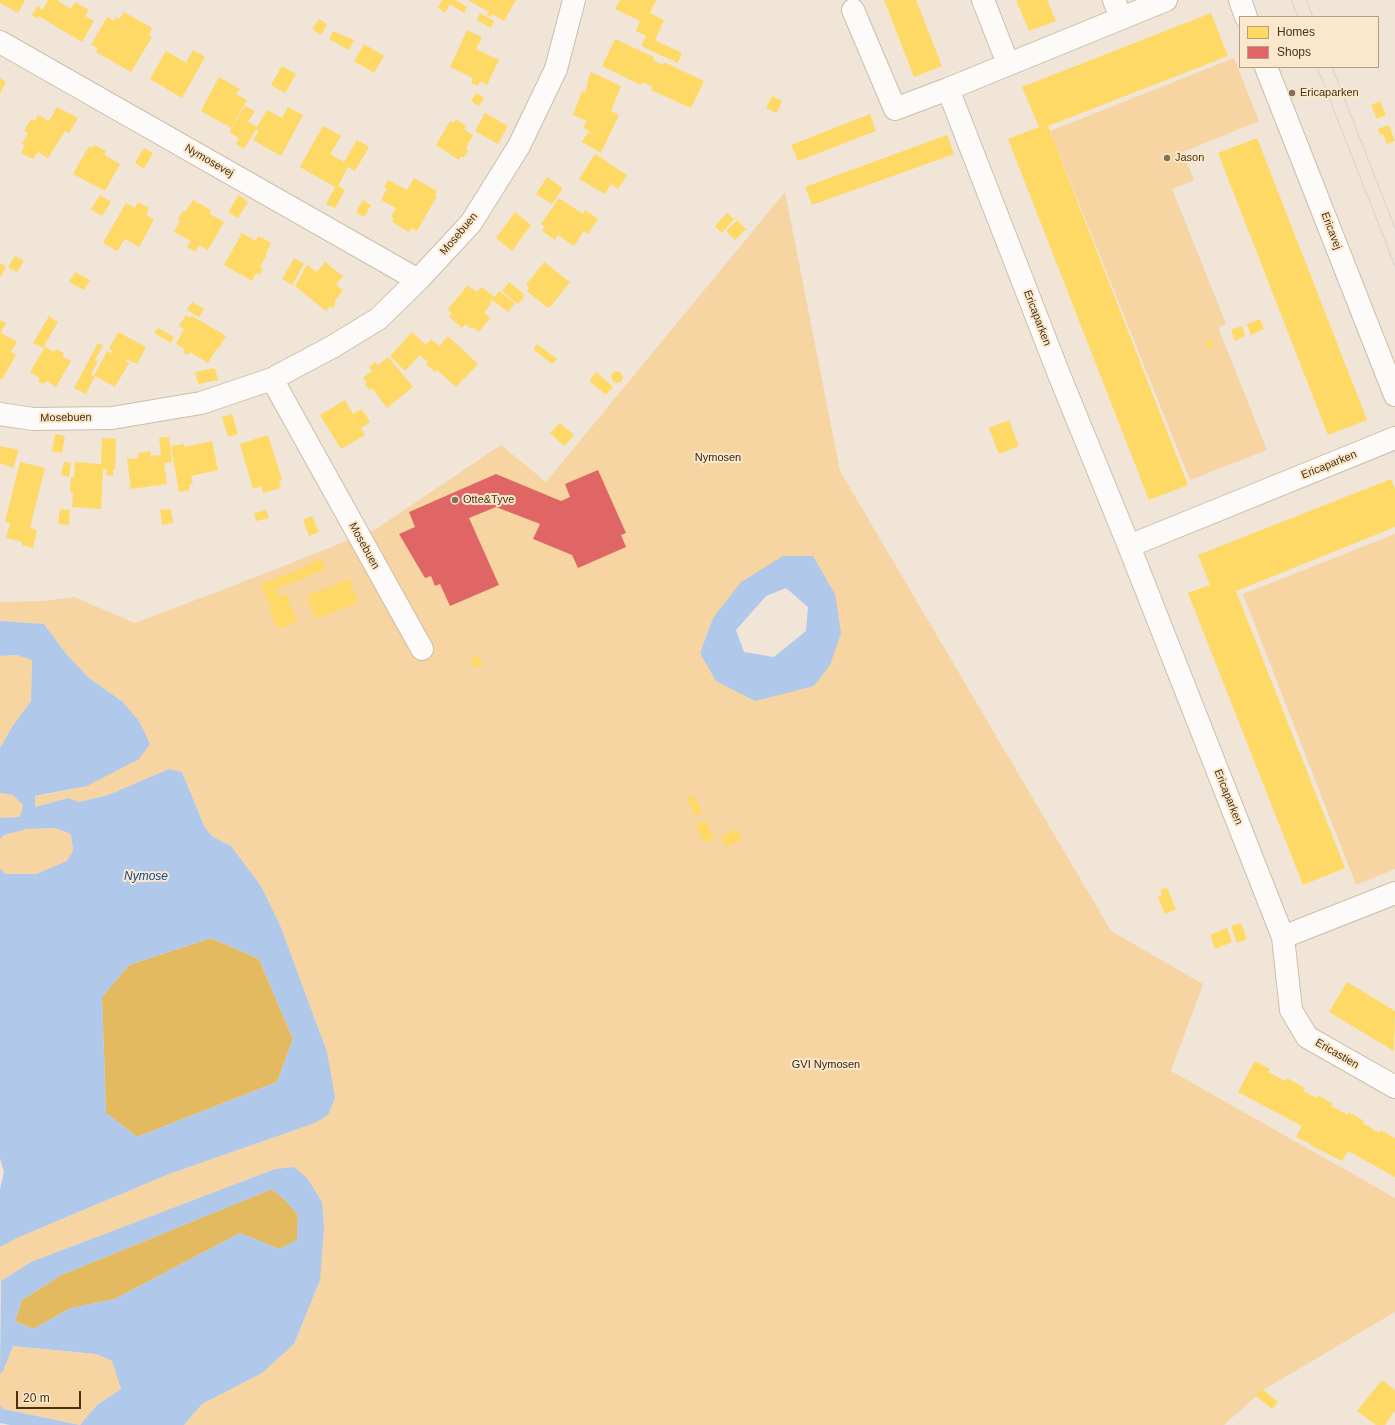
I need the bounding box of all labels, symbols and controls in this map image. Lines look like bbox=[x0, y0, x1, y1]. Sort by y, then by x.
legend bbox=[1239, 16, 1379, 68]
text: Homes bbox=[1277, 25, 1315, 39]
text: Shops bbox=[1277, 45, 1311, 59]
place label: Ericaparken bbox=[1300, 86, 1359, 100]
marker: Ericaparken bbox=[1287, 88, 1297, 98]
street label: Nymosevej bbox=[182, 142, 236, 180]
place label: Jason bbox=[1175, 151, 1204, 165]
marker: Jason bbox=[1162, 153, 1172, 163]
street label: Mosebuen bbox=[437, 210, 481, 258]
street label: Ericavej bbox=[1318, 210, 1344, 252]
street label: Ericaparken bbox=[1020, 288, 1054, 348]
street label: Mosebuen bbox=[40, 411, 92, 425]
street label: Ericaparken bbox=[1299, 448, 1359, 482]
park label: Nymosen bbox=[695, 451, 741, 465]
place label: Otte&Tyve bbox=[463, 493, 514, 507]
marker: Otte&Tyve bbox=[450, 495, 460, 505]
street label: Mosebuen bbox=[346, 520, 382, 572]
street label: Ericaparken bbox=[1211, 767, 1245, 827]
water label: Nymose bbox=[124, 870, 168, 884]
street label: Ericastien bbox=[1313, 1036, 1361, 1072]
park label: GVI Nymosen bbox=[792, 1058, 860, 1072]
scale bar bbox=[18, 1383, 83, 1409]
text: 20 m bbox=[23, 1391, 50, 1405]

